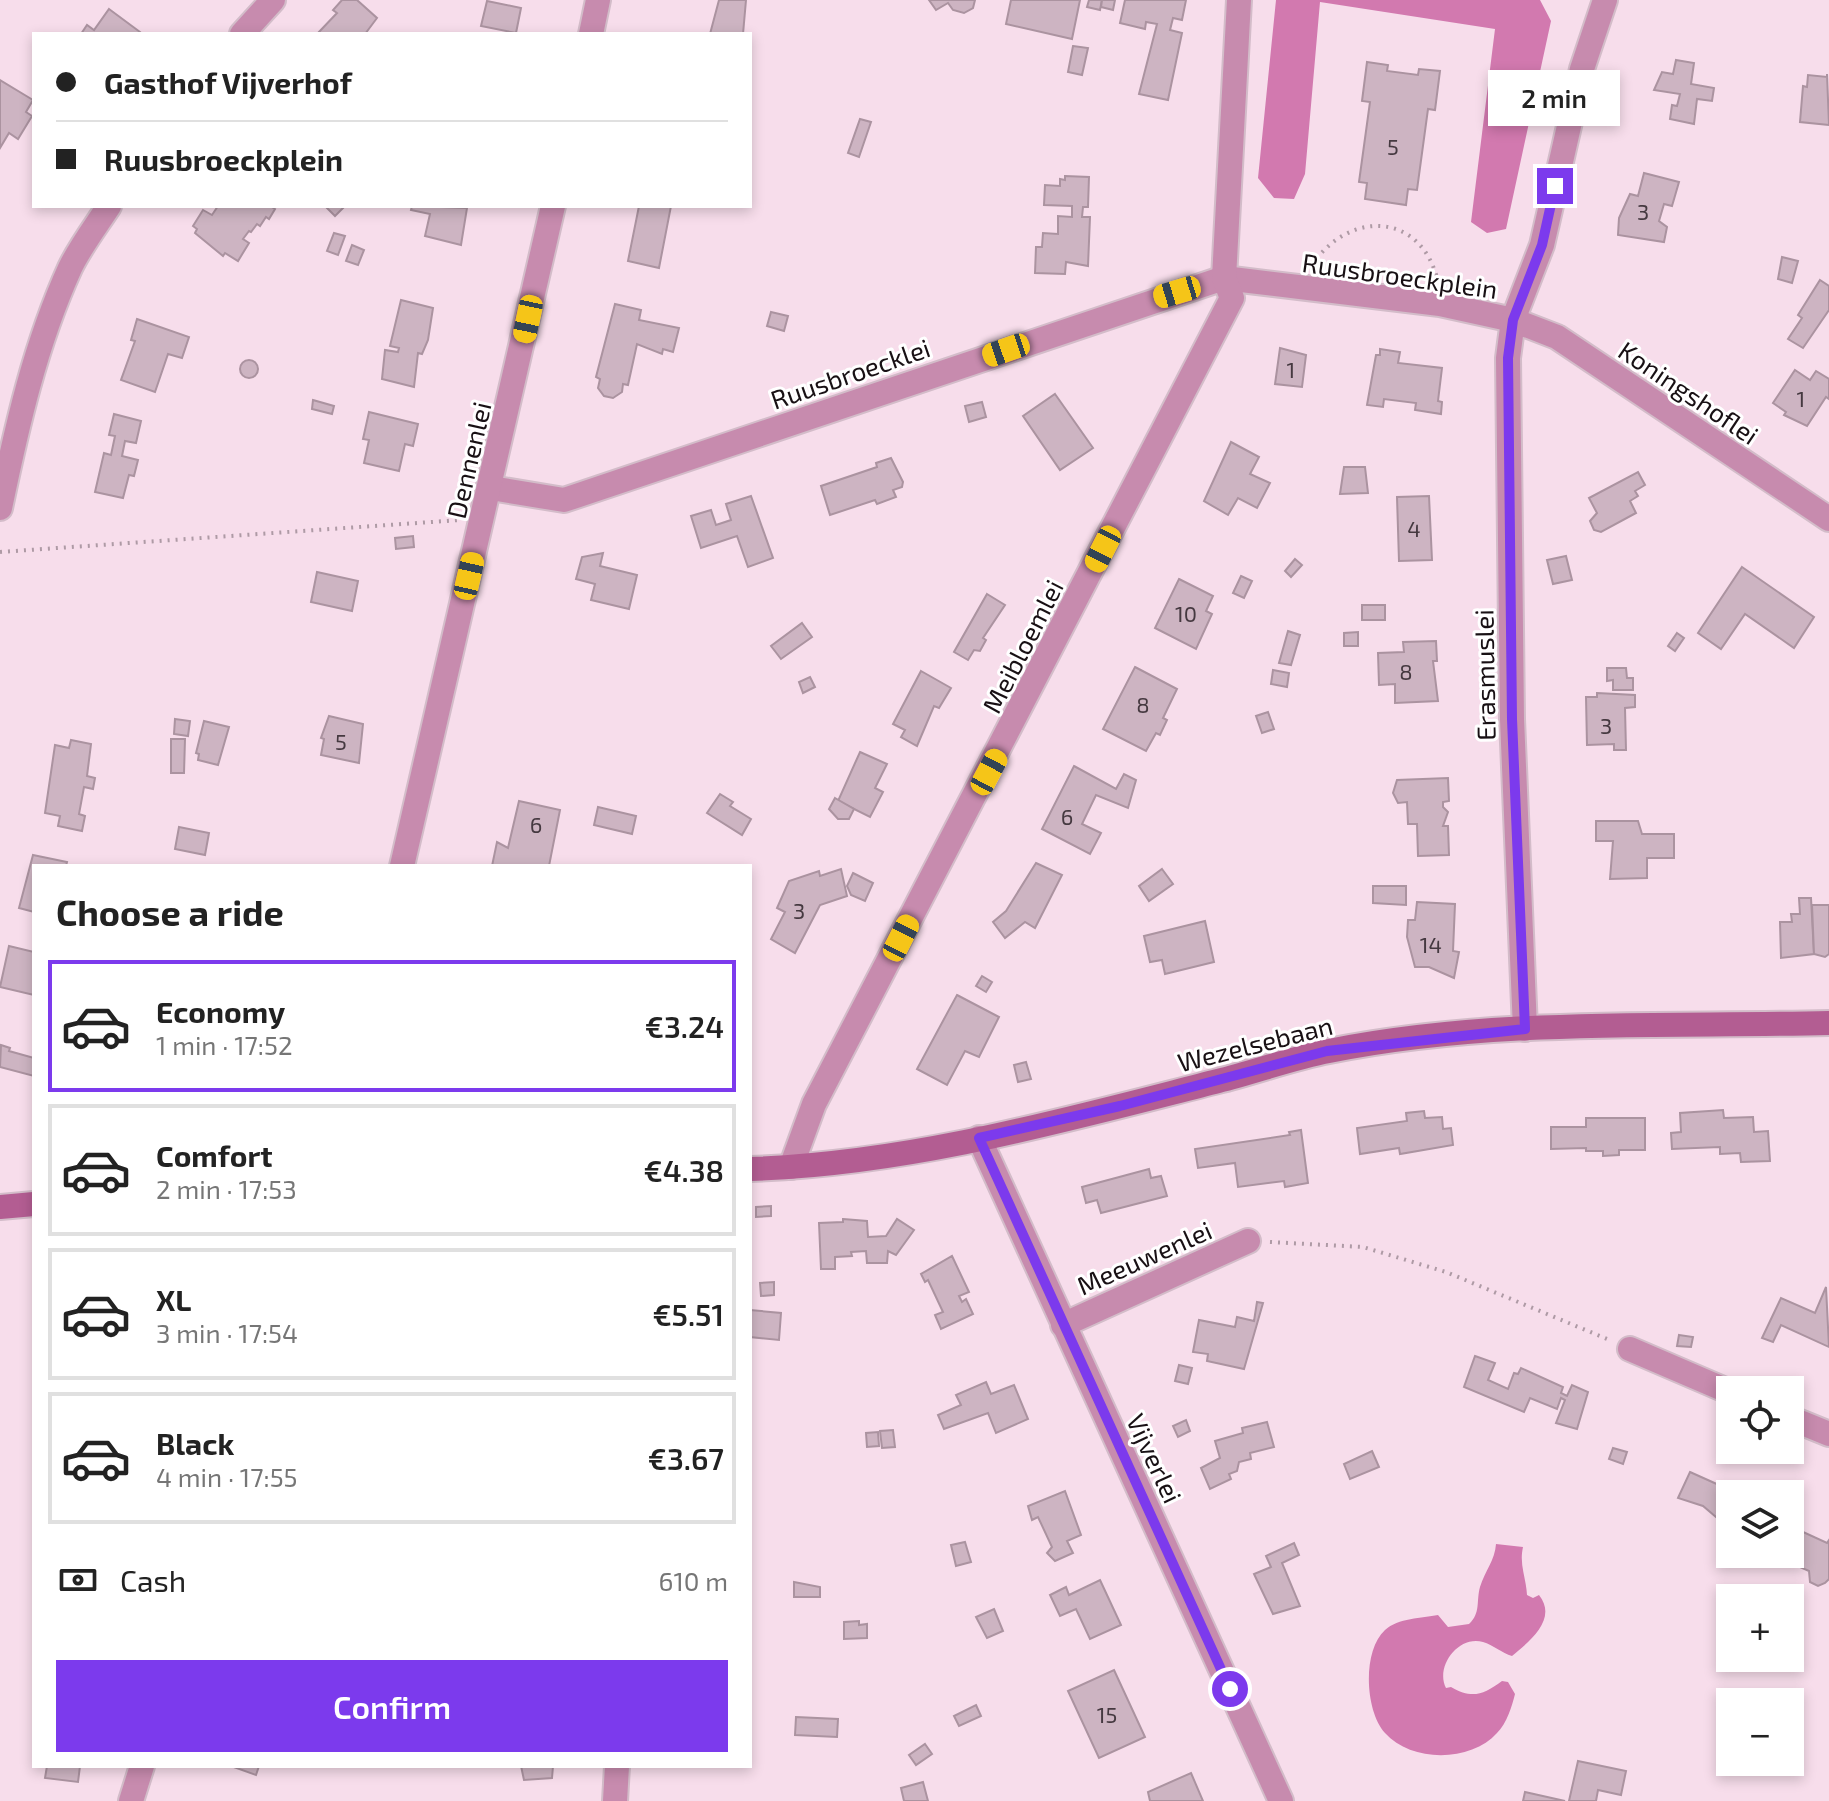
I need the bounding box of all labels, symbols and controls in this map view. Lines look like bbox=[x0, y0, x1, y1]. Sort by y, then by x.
text: Gasthof Vijverhof bbox=[104, 64, 352, 100]
callout: 2 min bbox=[1489, 70, 1621, 126]
text: 2 min bbox=[1521, 82, 1587, 113]
house number: 5 bbox=[1387, 133, 1399, 159]
text: Ruusbroeckplein bbox=[104, 141, 343, 177]
route end bbox=[1537, 168, 1573, 204]
house number: 3 bbox=[1637, 198, 1649, 224]
street label: Ruusbroeckplein bbox=[1300, 246, 1500, 304]
car bbox=[1151, 274, 1203, 310]
car bbox=[511, 293, 545, 345]
street label: Ruusbroecklei bbox=[766, 331, 934, 415]
car bbox=[979, 331, 1033, 369]
street label: Koningshoflei bbox=[1613, 334, 1765, 450]
house number: 1 bbox=[1287, 356, 1295, 382]
house number: 1 bbox=[1797, 385, 1805, 411]
street label: Dennenlei bbox=[440, 399, 496, 521]
house number: 4 bbox=[1407, 515, 1421, 541]
car bbox=[1081, 522, 1125, 576]
car bbox=[452, 550, 486, 602]
street label: Meibloemlei bbox=[975, 574, 1069, 718]
house number: 10 bbox=[1175, 600, 1197, 626]
street label: Erasmuslei bbox=[1467, 609, 1501, 741]
house number: 8 bbox=[1399, 658, 1413, 684]
house number: 8 bbox=[1136, 691, 1150, 717]
house number: 3 bbox=[1600, 712, 1612, 738]
house number: 5 bbox=[335, 728, 347, 754]
car bbox=[967, 745, 1011, 799]
house number: 6 bbox=[1061, 803, 1073, 829]
house number: 6 bbox=[530, 811, 542, 837]
text: Choose a ride bbox=[56, 890, 284, 933]
house number: 3 bbox=[793, 897, 805, 923]
car bbox=[879, 911, 923, 965]
house number: 14 bbox=[1420, 931, 1442, 957]
icon: car bbox=[60, 990, 132, 1062]
text: Economy bbox=[156, 993, 285, 1029]
text: €3.24 bbox=[645, 1008, 724, 1044]
street label: Wezelsebaan bbox=[1174, 1009, 1336, 1077]
text: 1 min · 17:52 bbox=[156, 1029, 293, 1060]
icon: car bbox=[60, 1134, 132, 1206]
text: Comfort bbox=[156, 1137, 273, 1173]
text: €4.38 bbox=[643, 1152, 724, 1188]
text: 2 min · 17:53 bbox=[156, 1173, 297, 1204]
street label: Meeuwenlei bbox=[1072, 1214, 1216, 1300]
icon: car bbox=[60, 1278, 132, 1350]
text: XL bbox=[156, 1281, 191, 1317]
text: €5.51 bbox=[652, 1296, 724, 1332]
text: 3 min · 17:54 bbox=[156, 1317, 298, 1348]
map controls bbox=[1716, 1376, 1804, 1776]
button: locate bbox=[1716, 1376, 1804, 1464]
street label: Vijverlei bbox=[1121, 1408, 1189, 1508]
icon: car bbox=[60, 1422, 132, 1494]
text: Black bbox=[156, 1425, 234, 1461]
text: €3.67 bbox=[648, 1440, 724, 1476]
text: 4 min · 17:55 bbox=[156, 1461, 298, 1492]
button: layers bbox=[1716, 1480, 1804, 1568]
icon: cash bbox=[56, 1558, 100, 1602]
text: Cash bbox=[120, 1562, 186, 1598]
text: 610 m bbox=[659, 1565, 728, 1596]
button: + bbox=[1716, 1584, 1804, 1672]
button: Confirm bbox=[56, 1660, 728, 1752]
route start bbox=[1212, 1671, 1248, 1707]
button: − bbox=[1716, 1688, 1804, 1776]
house number: 15 bbox=[1097, 1701, 1117, 1727]

